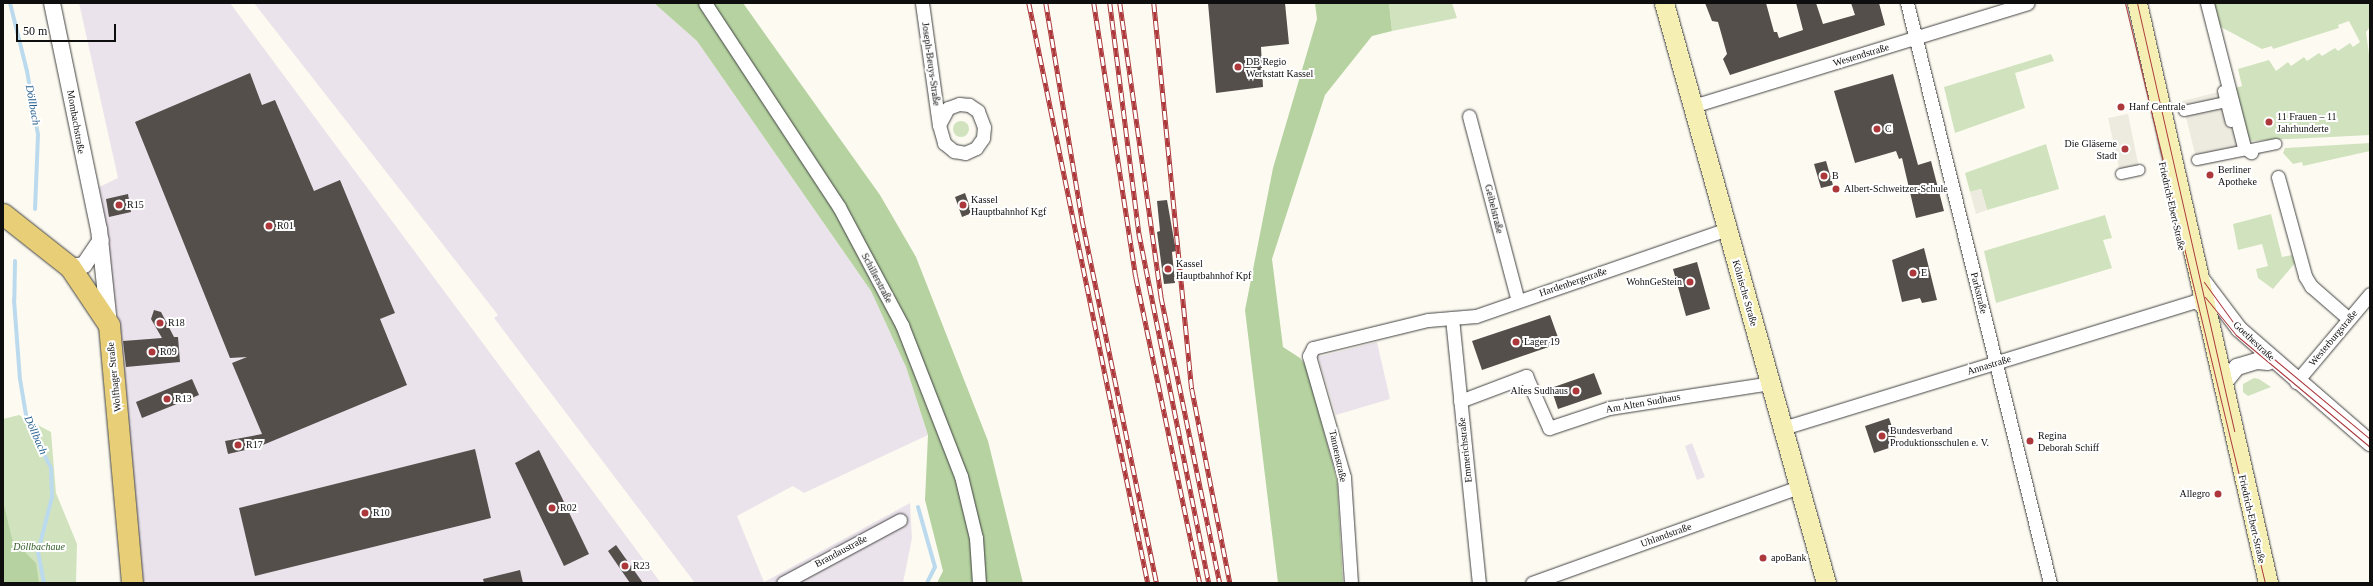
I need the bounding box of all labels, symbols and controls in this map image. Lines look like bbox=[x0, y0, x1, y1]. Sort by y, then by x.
scale bar bbox=[18, 16, 118, 42]
street label: Joseph-Beuys-Straße bbox=[919, 21, 943, 107]
text: 50 m bbox=[23, 24, 47, 38]
street label: Westendstraße bbox=[1831, 41, 1891, 69]
place label: DB Regio Werkstatt Kassel bbox=[1246, 55, 1313, 78]
marker: DB Regio Werkstatt Kassel bbox=[1233, 62, 1243, 72]
water label: Döllbach bbox=[23, 84, 43, 126]
street label: Mombachstraße bbox=[64, 89, 88, 155]
place label: Hanf Centrale bbox=[2129, 101, 2185, 113]
marker: Hanf Centrale bbox=[2116, 102, 2126, 112]
place label: 11 Frauen – 11 Jahrhunderte bbox=[2277, 110, 2337, 134]
marker: 11 Frauen – 11 Jahrhunderte bbox=[2264, 117, 2274, 127]
place label: C bbox=[1885, 123, 1892, 135]
marker: C bbox=[1872, 124, 1882, 134]
place label: Die Gläserne Stadt bbox=[2065, 137, 2117, 160]
marker: Die Gläserne Stadt bbox=[2120, 144, 2130, 154]
street label: Friedrich-Ebert-Straße bbox=[2156, 161, 2188, 251]
place label: Berliner Apotheke bbox=[2218, 163, 2257, 186]
place label: B bbox=[1832, 170, 1839, 182]
marker: Berliner Apotheke bbox=[2205, 170, 2215, 180]
marker: B bbox=[1819, 171, 1829, 181]
street label: Geibelstraße bbox=[1482, 183, 1506, 235]
place label: Albert-Schweitzer-Schule bbox=[1844, 183, 1948, 195]
marker: Albert-Schweitzer-Schule bbox=[1831, 184, 1841, 194]
place label: Kassel Hauptbahnhof Kgf bbox=[971, 193, 1046, 216]
place label: R15 bbox=[127, 199, 144, 211]
marker: R15 bbox=[114, 200, 124, 210]
marker: Kassel Hauptbahnhof Kgf bbox=[958, 200, 968, 210]
place label: R01 bbox=[277, 220, 294, 232]
marker: R01 bbox=[264, 221, 274, 231]
street label: Schillerstraße bbox=[859, 251, 895, 305]
place label: Kassel Hauptbahnhof Kpf bbox=[1176, 257, 1251, 280]
street label: Kölnische Straße bbox=[1730, 258, 1760, 328]
marker: Kassel Hauptbahnhof Kpf bbox=[1163, 264, 1173, 274]
street label: Hardenbergstraße bbox=[1538, 265, 1608, 299]
place label: E bbox=[1921, 267, 1927, 279]
marker: E bbox=[1908, 268, 1918, 278]
street label: Parkstraße bbox=[1968, 271, 1990, 315]
place label: WohnGeStein bbox=[1626, 276, 1682, 288]
marker: WohnGeStein bbox=[1685, 277, 1695, 287]
street label: Westerburgstraße bbox=[2306, 308, 2360, 368]
place label: R18 bbox=[168, 317, 185, 329]
marker: R18 bbox=[155, 318, 165, 328]
street label: Goethestraße bbox=[2231, 319, 2277, 363]
place label: Lager 19 bbox=[1524, 336, 1560, 348]
marker: Lager 19 bbox=[1511, 337, 1521, 347]
street label: Wolfhager Straße bbox=[104, 342, 124, 412]
place label: R09 bbox=[160, 346, 177, 358]
marker: R09 bbox=[147, 347, 157, 357]
street label: Annastraße bbox=[1965, 353, 2013, 377]
place label: Altes Sudhaus bbox=[1510, 385, 1568, 397]
marker: Altes Sudhaus bbox=[1571, 386, 1581, 396]
street label: Am Alten Sudhaus bbox=[1604, 390, 1682, 416]
place label: R13 bbox=[175, 393, 192, 405]
marker: R13 bbox=[162, 394, 172, 404]
water label: Döllbach bbox=[22, 414, 50, 456]
street label: Emmerichstraße bbox=[1456, 417, 1474, 483]
place label: Bundesverband Produktionsschulen e. V. bbox=[1890, 424, 1989, 448]
street label: Tannenstraße bbox=[1327, 429, 1349, 483]
place label: Regina Deborah Schiff bbox=[2038, 429, 2099, 452]
marker: Bundesverband Produktionsschulen e. V. bbox=[1877, 431, 1887, 441]
marker: Regina Deborah Schiff bbox=[2025, 436, 2035, 446]
place label: R17 bbox=[246, 439, 263, 451]
marker: R17 bbox=[233, 440, 243, 450]
street label: Friedrich-Ebert-Straße bbox=[2236, 474, 2268, 564]
place label: Allegro bbox=[2179, 488, 2210, 500]
marker: Allegro bbox=[2213, 489, 2223, 499]
place label: R02 bbox=[560, 502, 577, 514]
marker: R02 bbox=[547, 503, 557, 513]
place label: R10 bbox=[373, 507, 390, 519]
marker: R10 bbox=[360, 508, 370, 518]
street label: Uhlandstraße bbox=[1639, 520, 1693, 550]
street label: Brandaustraße bbox=[813, 532, 869, 570]
park label: Döllbachaue bbox=[13, 541, 65, 553]
place label: apoBank bbox=[1771, 552, 1807, 564]
marker: apoBank bbox=[1758, 553, 1768, 563]
place label: R23 bbox=[633, 560, 650, 572]
marker: R23 bbox=[620, 561, 630, 571]

